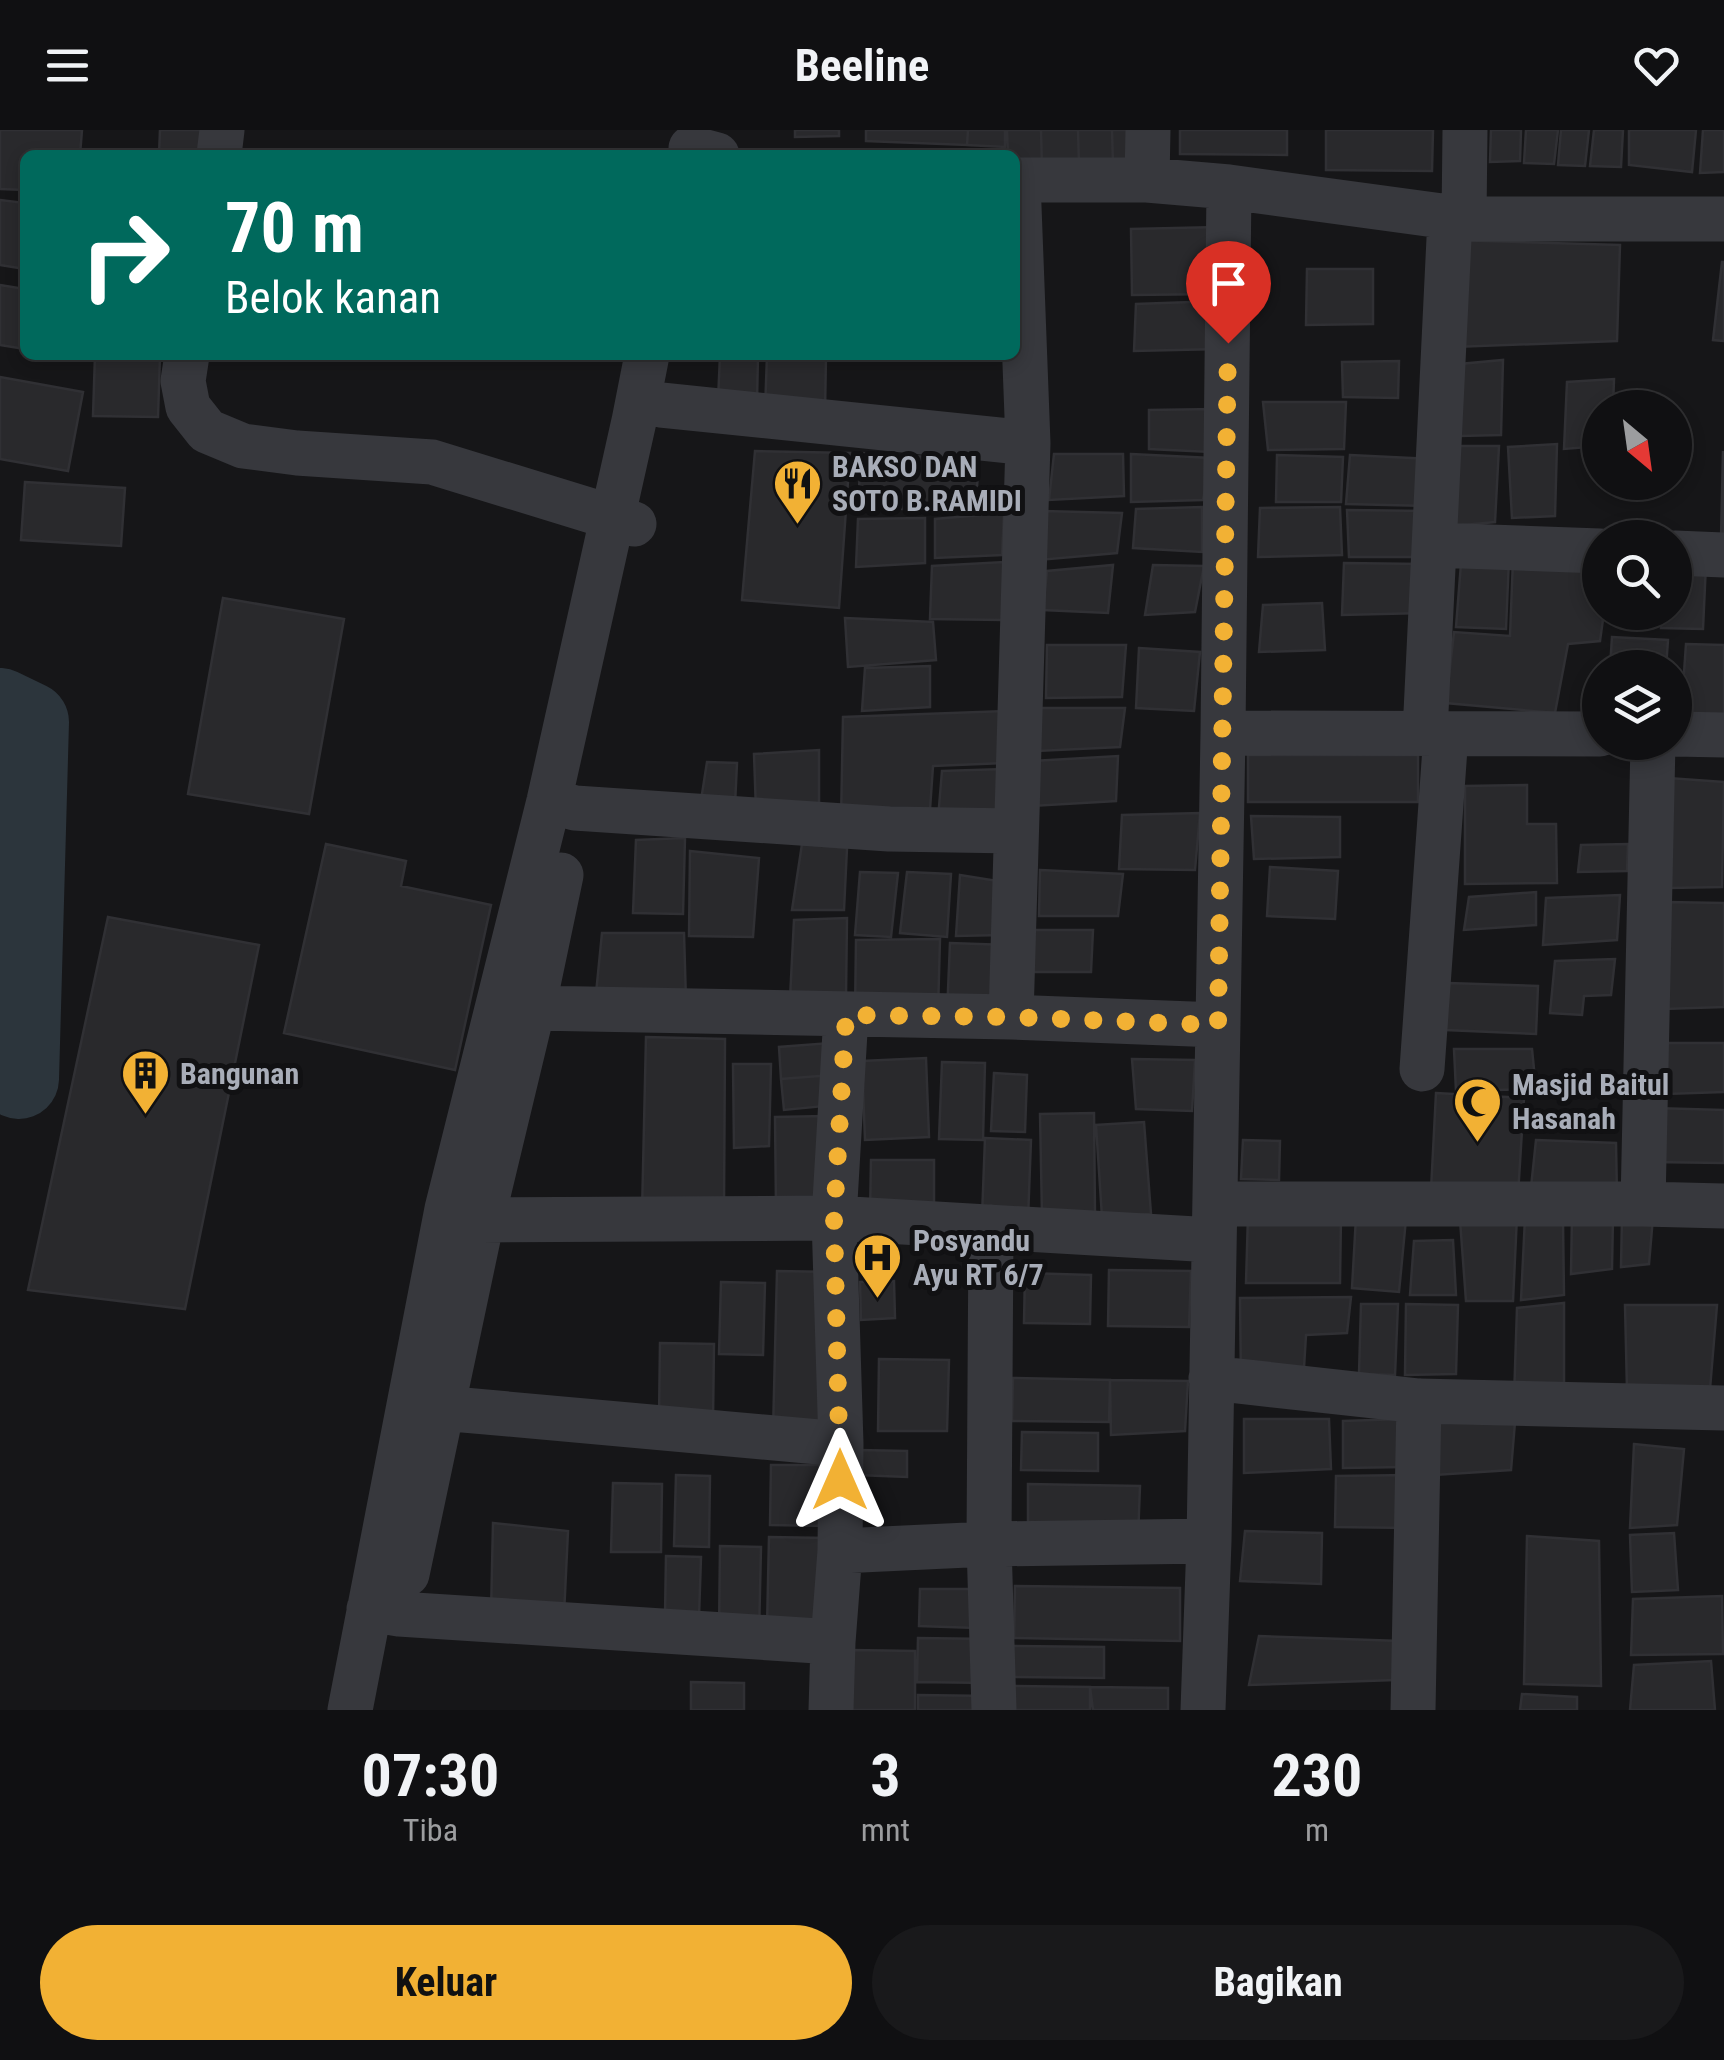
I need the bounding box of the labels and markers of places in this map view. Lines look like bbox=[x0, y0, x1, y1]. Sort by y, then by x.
pin bbox=[1186, 241, 1271, 344]
place label: BAKSO DAN SOTO B.RAMIDI bbox=[832, 449, 1022, 518]
restaurant icon: BAKSO DAN SOTO B.RAMIDI bbox=[771, 458, 823, 526]
building icon: Bangunan bbox=[119, 1048, 171, 1116]
place label: Bangunan bbox=[180, 1056, 299, 1091]
place label: Masjid Baitul Hasanah bbox=[1512, 1067, 1669, 1136]
mosque icon: Masjid Baitul Hasanah bbox=[1451, 1076, 1503, 1144]
place label: Posyandu Ayu RT 6/7 bbox=[913, 1223, 1044, 1292]
hospital icon: Posyandu Ayu RT 6/7 bbox=[852, 1232, 904, 1300]

